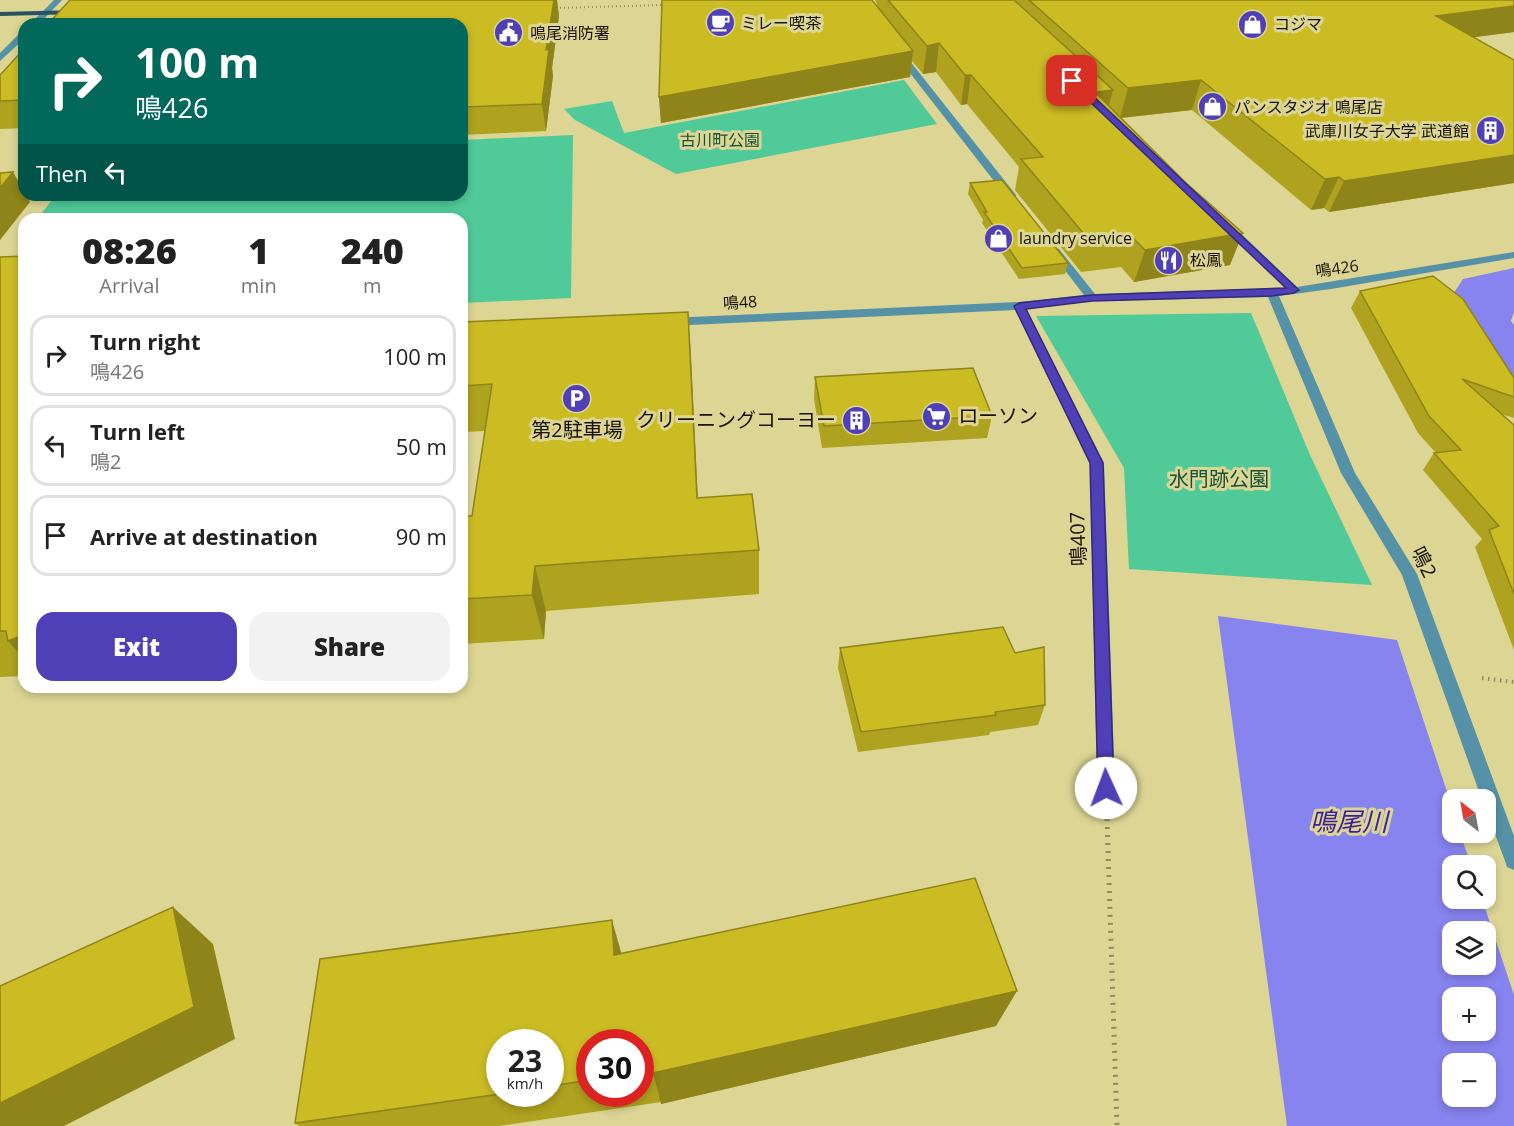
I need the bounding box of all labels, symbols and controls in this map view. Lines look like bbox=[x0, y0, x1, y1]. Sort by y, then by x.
cafe icon: ミレー喫茶 bbox=[704, 7, 736, 39]
shop icon: コジマ bbox=[1237, 8, 1269, 40]
place label: ミレー喫茶 bbox=[741, 12, 821, 34]
place label: コジマ bbox=[1274, 13, 1322, 35]
public building icon: 鳴尾消防署 bbox=[493, 17, 525, 49]
place label: 鳴尾消防署 bbox=[530, 22, 610, 44]
text: 100 m bbox=[135, 33, 259, 90]
icon: right bbox=[36, 42, 114, 120]
pin bbox=[1046, 55, 1097, 106]
icon: arrive bbox=[1055, 64, 1088, 97]
text: 鳴426 bbox=[135, 89, 208, 126]
shop icon: パンスタジオ 鳴尾店 bbox=[1197, 91, 1229, 123]
place label: パンスタジオ 鳴尾店 bbox=[1234, 96, 1383, 118]
building icon: 武庫川女子大学 武道館 bbox=[1474, 115, 1506, 147]
place label: 武庫川女子大学 武道館 bbox=[1305, 120, 1469, 142]
park label: 古川町公園 bbox=[680, 129, 760, 151]
icon: left bbox=[99, 156, 132, 189]
text: Then bbox=[36, 158, 87, 188]
shop icon: laundry service bbox=[982, 222, 1014, 254]
text: 08:26 bbox=[82, 226, 177, 275]
text: 1 bbox=[248, 226, 269, 275]
text: 240 bbox=[341, 226, 404, 275]
place label: laundry service bbox=[1019, 227, 1132, 249]
restaurant icon: 松鳳 bbox=[1153, 244, 1185, 276]
place label: 松鳳 bbox=[1190, 249, 1222, 271]
street label: 鳴426 bbox=[1314, 254, 1360, 282]
text: Arrival bbox=[99, 272, 160, 299]
text: min bbox=[241, 272, 277, 299]
text: m bbox=[363, 272, 382, 299]
street label: 鳴48 bbox=[722, 290, 758, 314]
text: Turn right bbox=[90, 326, 201, 356]
icon: right bbox=[39, 339, 72, 372]
text: 100 m bbox=[383, 341, 447, 371]
text: 鳴426 bbox=[90, 358, 144, 385]
parking icon: 第2駐車場 bbox=[561, 383, 593, 415]
supermarket icon: ローソン bbox=[921, 400, 953, 432]
place label: ローソン bbox=[958, 402, 1038, 429]
building icon: クリーニングコーヨー bbox=[841, 404, 873, 436]
place label: クリーニングコーヨー bbox=[636, 406, 836, 433]
text: Turn left bbox=[90, 416, 185, 446]
place label: 第2駐車場 bbox=[531, 416, 623, 443]
icon: left bbox=[39, 429, 72, 462]
text: 50 m bbox=[396, 431, 447, 461]
text: 鳴2 bbox=[90, 448, 121, 475]
park label: 水門跡公園 bbox=[1169, 465, 1269, 492]
street label: 鳴407 bbox=[1063, 511, 1092, 567]
icon: arrive bbox=[39, 519, 72, 552]
text: Arrive at destination bbox=[90, 521, 318, 551]
text: 90 m bbox=[396, 521, 447, 551]
street label: 鳴2 bbox=[1405, 542, 1443, 582]
button: Exit bbox=[36, 612, 237, 681]
button: Share bbox=[249, 612, 450, 681]
position arrow bbox=[1074, 756, 1138, 820]
north arrow bbox=[1442, 789, 1496, 843]
map controls bbox=[1442, 789, 1496, 1107]
water label: 鳴尾川 bbox=[1310, 803, 1391, 839]
button: search bbox=[1442, 855, 1496, 909]
button: layers bbox=[1442, 921, 1496, 975]
button: + bbox=[1442, 987, 1496, 1041]
speed limit sign: 30 bbox=[576, 1029, 654, 1107]
text: 23 bbox=[508, 1040, 542, 1081]
button: − bbox=[1442, 1053, 1496, 1107]
text: km/h bbox=[507, 1073, 543, 1093]

